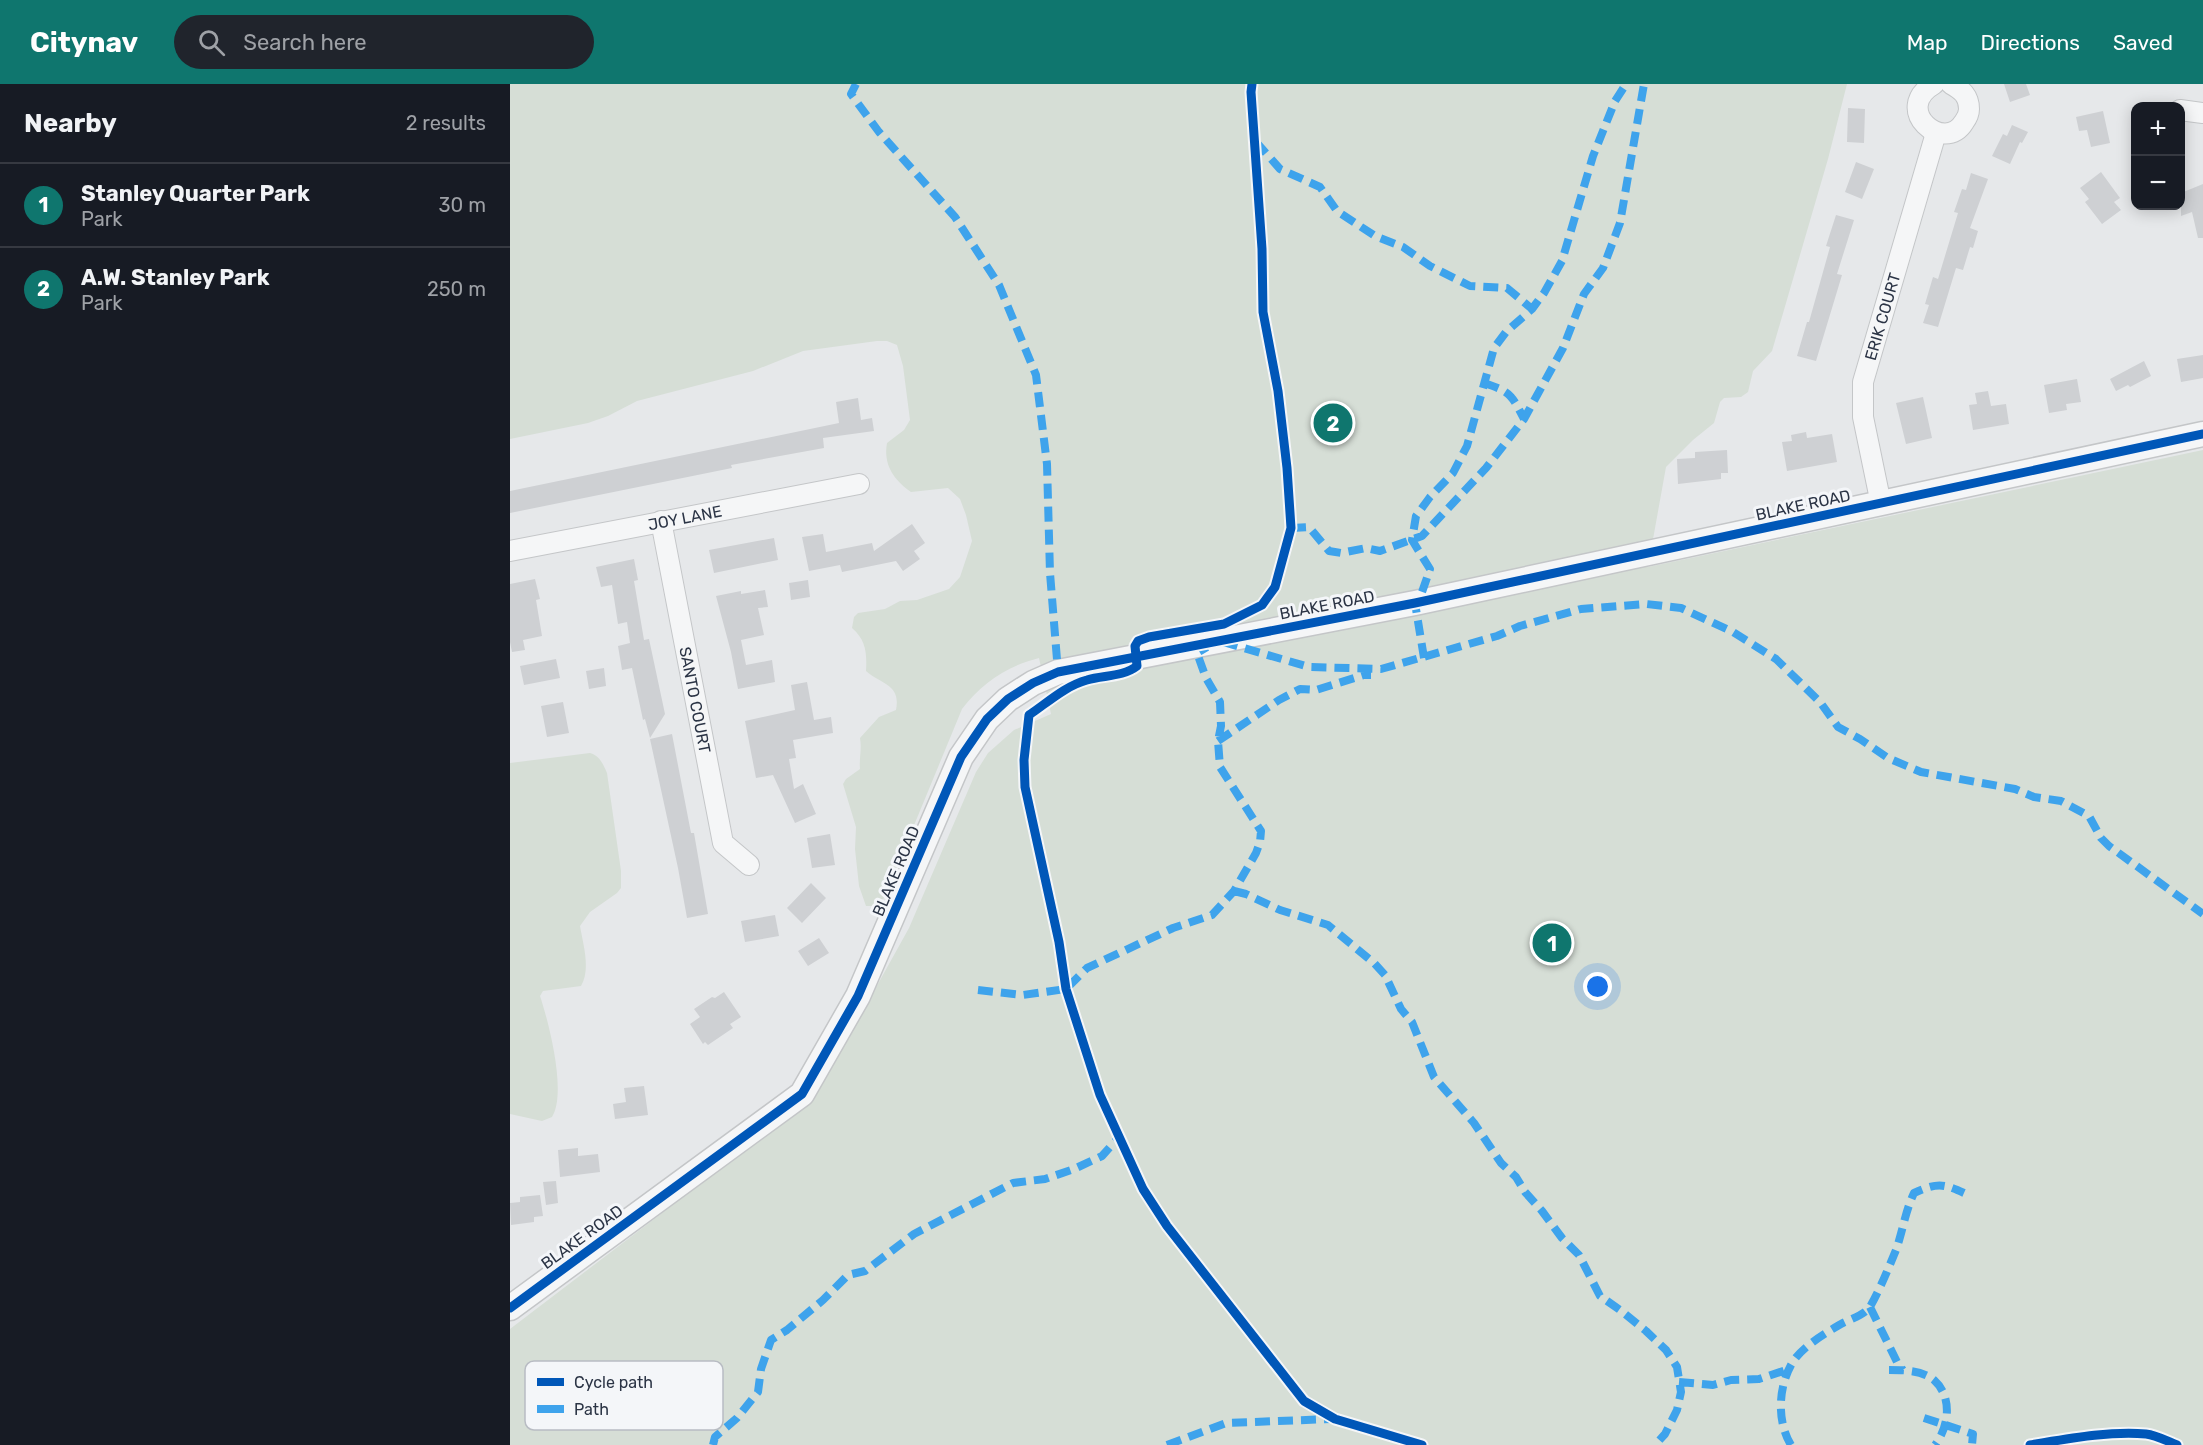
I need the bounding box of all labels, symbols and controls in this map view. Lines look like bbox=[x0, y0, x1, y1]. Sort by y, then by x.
search box bbox=[174, 15, 594, 69]
text: Citynav bbox=[30, 26, 138, 59]
icon: search bbox=[195, 26, 228, 59]
text: Search here bbox=[243, 29, 367, 56]
text: Map bbox=[1907, 30, 1948, 55]
text: Directions bbox=[1981, 30, 2080, 55]
text: Saved bbox=[2113, 30, 2173, 55]
map controls bbox=[2131, 102, 2185, 210]
button: + bbox=[2131, 102, 2185, 156]
text: Nearby bbox=[24, 108, 117, 139]
text: 2 results bbox=[406, 111, 486, 135]
button: − bbox=[2131, 156, 2185, 210]
text: Stanley Quarter Park bbox=[81, 180, 310, 207]
text: 1 bbox=[39, 193, 48, 217]
text: 30 m bbox=[439, 193, 486, 217]
text: Park bbox=[81, 207, 123, 231]
text: A.W. Stanley Park bbox=[81, 264, 270, 291]
street label: ERIK COURT bbox=[1860, 271, 1904, 363]
text: 2 bbox=[37, 277, 50, 301]
text: 250 m bbox=[427, 277, 486, 301]
text: Park bbox=[81, 291, 123, 315]
pin: 2 bbox=[1314, 400, 1352, 446]
street label: BLAKE ROAD bbox=[1754, 486, 1852, 524]
street label: JOY LANE bbox=[646, 501, 723, 534]
street label: BLAKE ROAD bbox=[1278, 586, 1376, 624]
street label: SANTO COURT bbox=[676, 645, 715, 754]
street label: BLAKE ROAD bbox=[868, 823, 924, 919]
pin: 1 bbox=[1532, 920, 1572, 966]
your location bbox=[1583, 972, 1612, 1001]
street label: BLAKE ROAD bbox=[537, 1201, 627, 1273]
legend bbox=[525, 1361, 723, 1430]
text: Cycle path bbox=[574, 1373, 653, 1392]
text: Path bbox=[574, 1400, 609, 1419]

